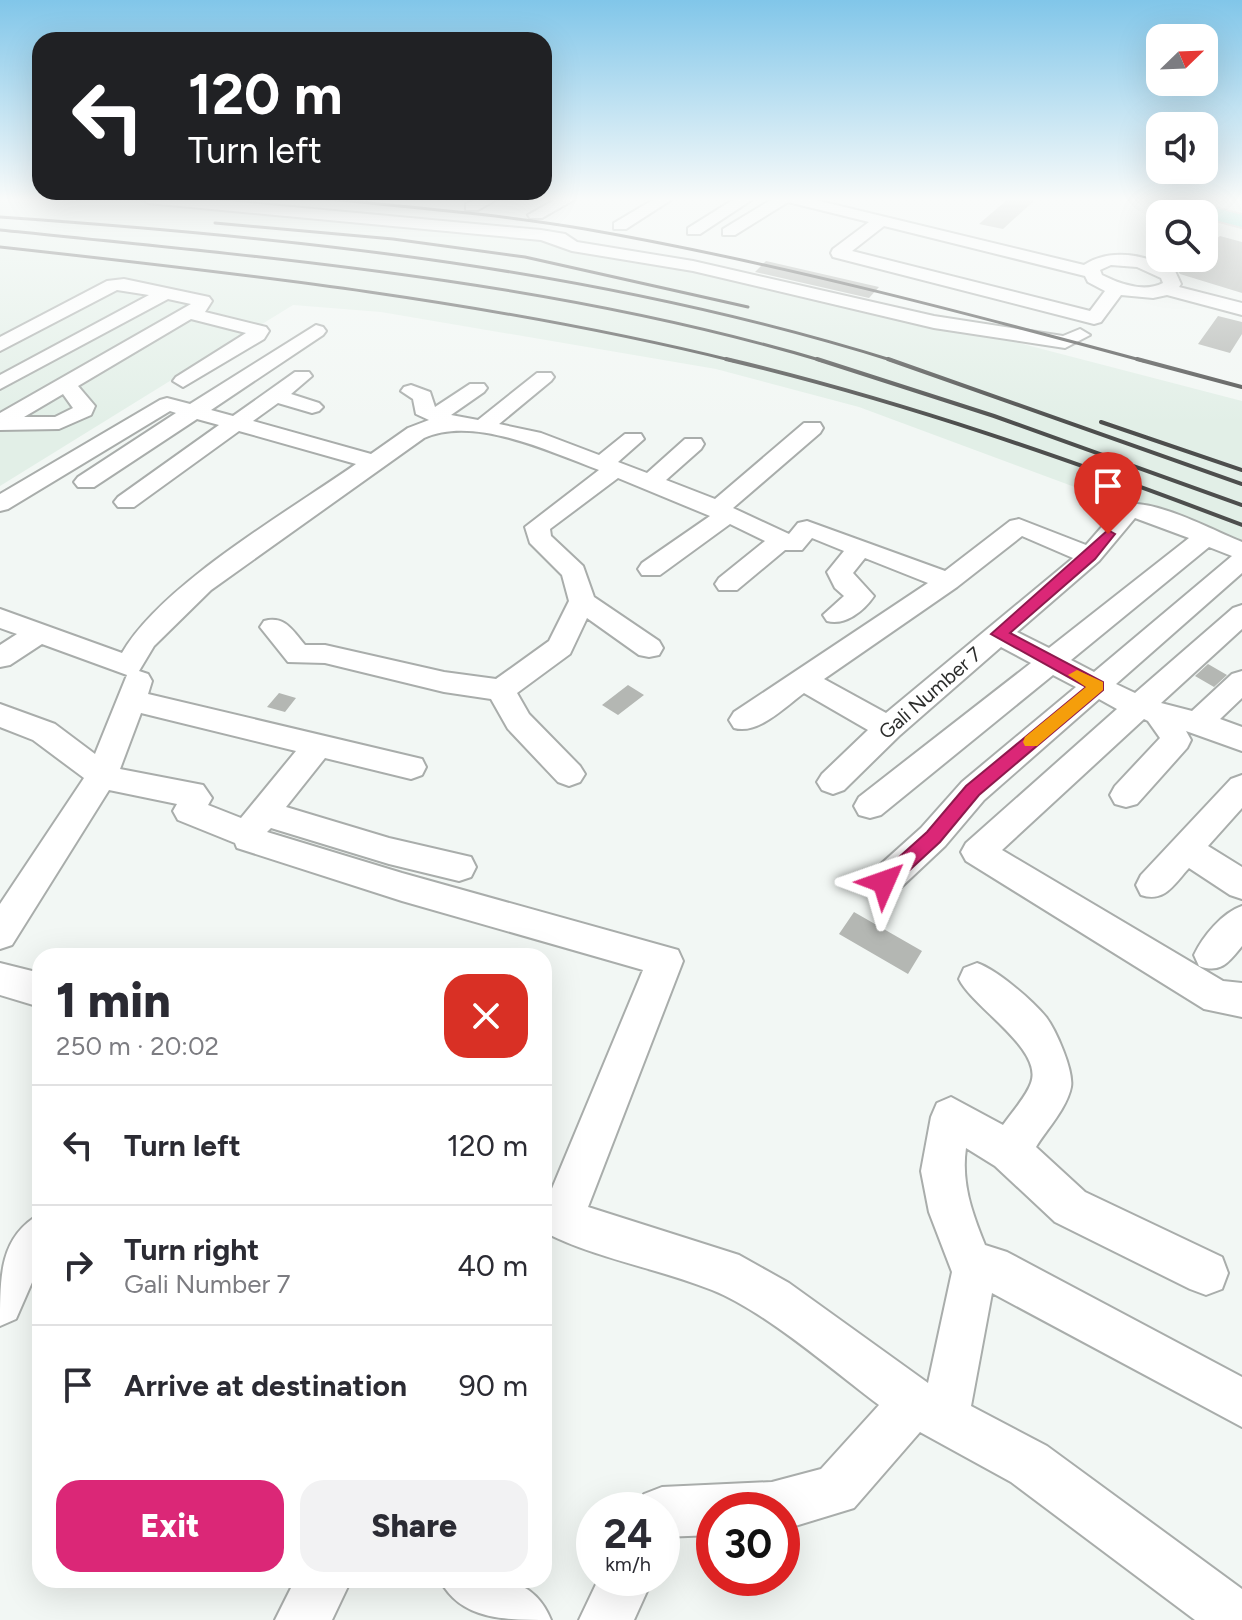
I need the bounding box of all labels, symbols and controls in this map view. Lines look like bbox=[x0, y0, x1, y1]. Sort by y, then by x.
north arrow bbox=[1146, 24, 1218, 96]
map controls bbox=[1146, 24, 1218, 272]
text: 120 m bbox=[188, 61, 343, 128]
icon: left bbox=[56, 64, 160, 168]
button: sound bbox=[1146, 112, 1218, 184]
text: Turn left bbox=[188, 129, 322, 172]
button: search bbox=[1146, 200, 1218, 272]
pin bbox=[1074, 452, 1142, 534]
icon: arrive bbox=[1086, 464, 1130, 508]
street label: Gali Number 7 bbox=[874, 642, 986, 744]
position arrow bbox=[842, 840, 926, 924]
text: 1 min bbox=[56, 971, 171, 1029]
button: close bbox=[444, 974, 528, 1058]
text: 250 m · 20:02 bbox=[56, 1030, 219, 1062]
icon: left bbox=[56, 1123, 100, 1167]
text: Turn left bbox=[124, 1127, 241, 1164]
text: 120 m bbox=[447, 1127, 528, 1164]
text: Turn right bbox=[124, 1231, 259, 1268]
icon: right bbox=[56, 1243, 100, 1287]
text: 40 m bbox=[457, 1247, 528, 1284]
text: Gali Number 7 bbox=[124, 1268, 291, 1300]
icon: arrive bbox=[56, 1363, 100, 1407]
text: Arrive at destination bbox=[124, 1367, 407, 1404]
text: 90 m bbox=[459, 1367, 528, 1404]
button: Exit bbox=[56, 1480, 284, 1572]
button: Share bbox=[300, 1480, 528, 1572]
speed limit sign: 30 bbox=[696, 1492, 800, 1596]
text: 24 bbox=[604, 1510, 652, 1558]
text: km/h bbox=[605, 1552, 651, 1576]

